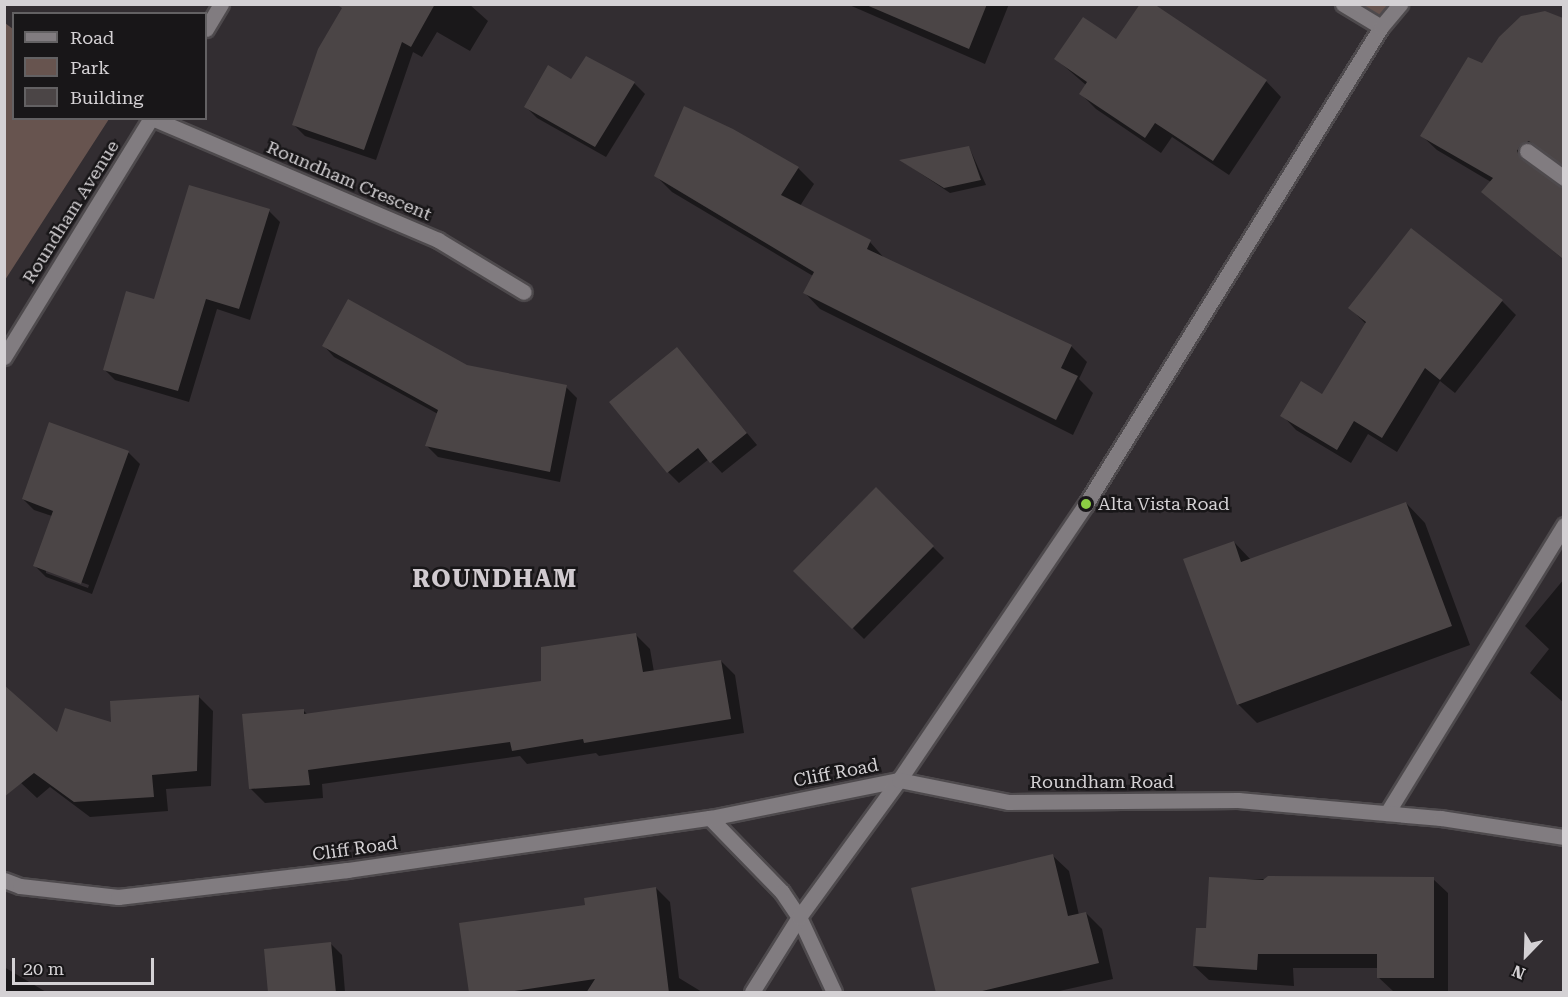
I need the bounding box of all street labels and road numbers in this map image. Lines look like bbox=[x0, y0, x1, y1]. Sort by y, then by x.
street label: Roundham Avenue bbox=[18, 137, 124, 287]
street label: Roundham Crescent bbox=[263, 137, 435, 225]
street label: Cliff Road bbox=[792, 754, 880, 792]
street label: Roundham Road bbox=[1030, 771, 1174, 793]
street label: Cliff Road bbox=[311, 832, 399, 866]

